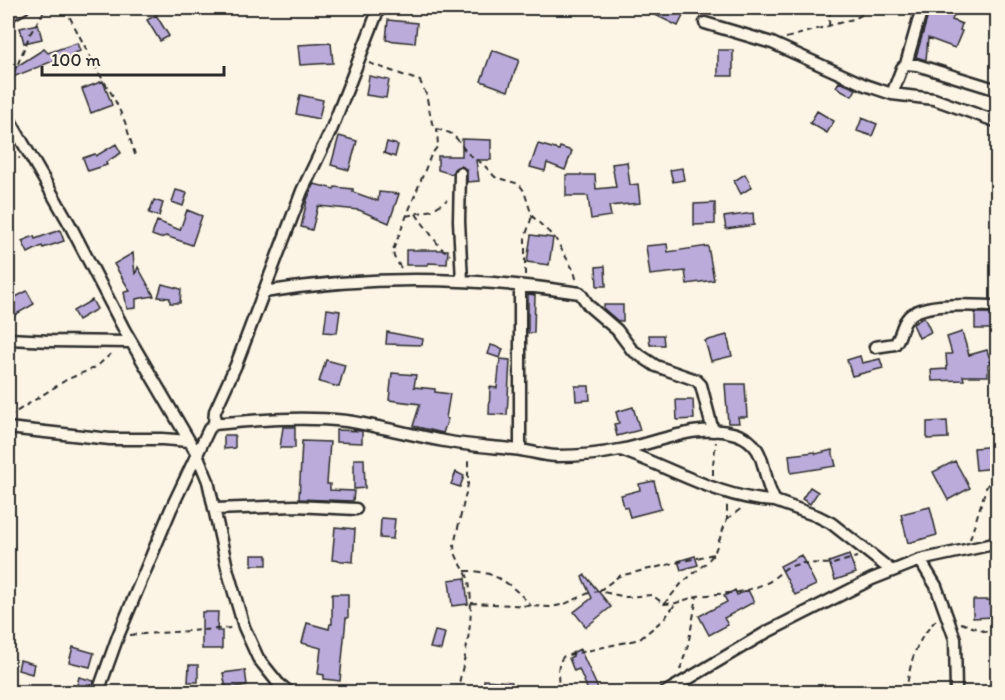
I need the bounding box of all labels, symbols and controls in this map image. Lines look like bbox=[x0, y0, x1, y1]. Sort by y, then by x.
scale bar bbox=[42, 39, 224, 77]
text: 100 m bbox=[51, 49, 101, 71]

